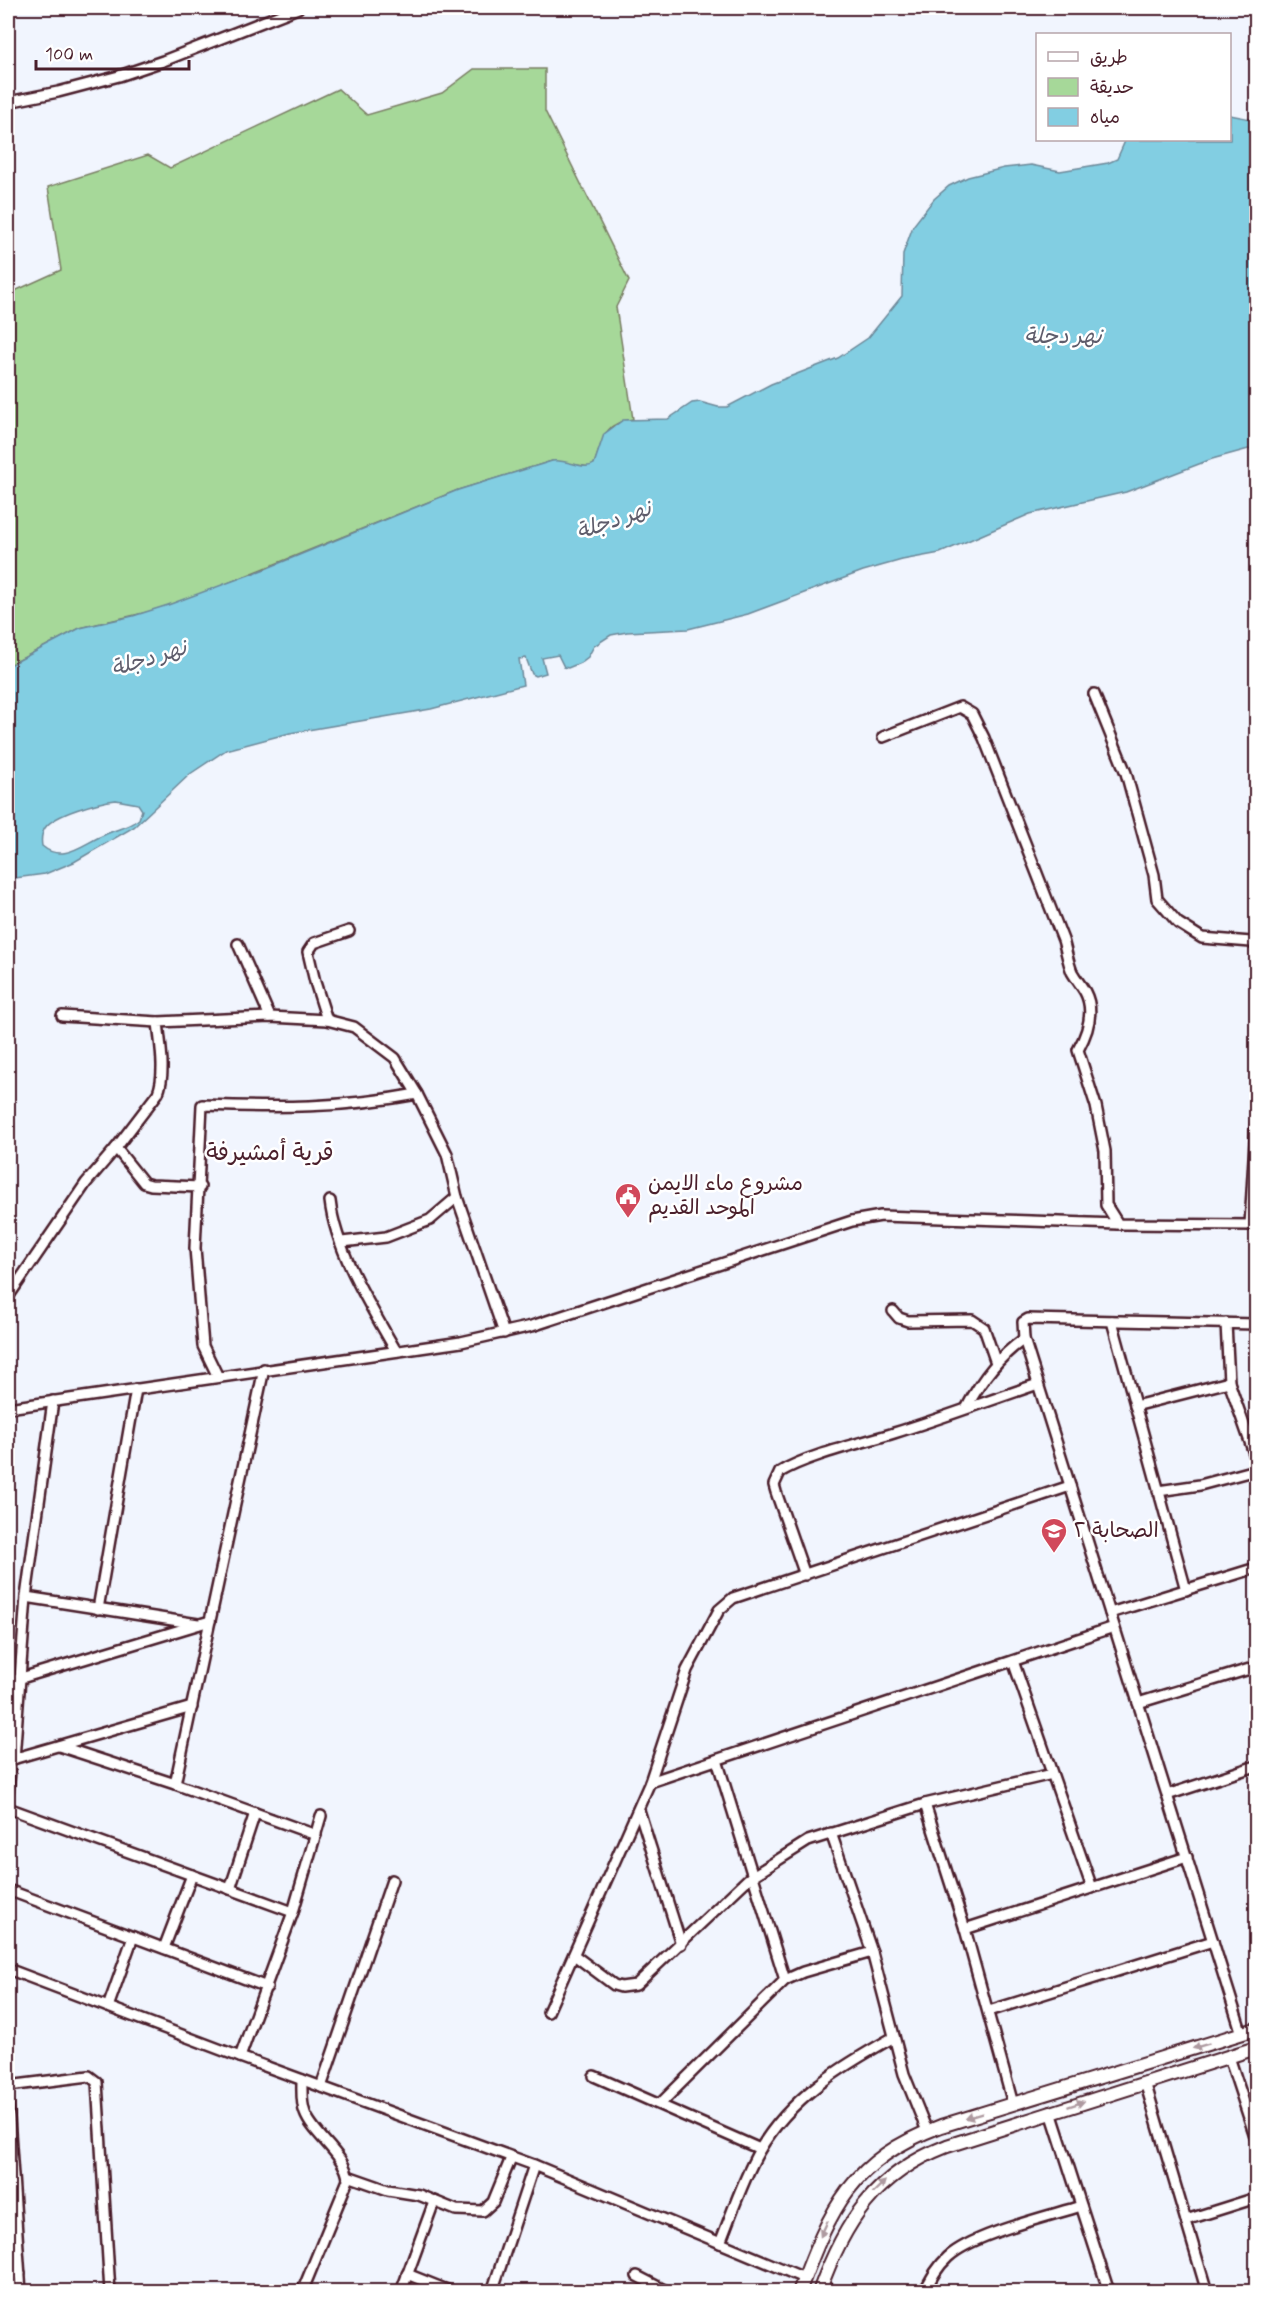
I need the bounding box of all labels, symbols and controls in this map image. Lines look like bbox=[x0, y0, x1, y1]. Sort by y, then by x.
scale bar bbox=[36, 33, 189, 71]
legend bbox=[1036, 33, 1231, 141]
text: 100 m bbox=[45, 43, 93, 67]
text: طريق bbox=[1090, 46, 1128, 70]
text: حديقة bbox=[1090, 76, 1134, 100]
text: مياه bbox=[1090, 106, 1120, 130]
water label: نهر دجلة bbox=[1024, 323, 1104, 351]
water label: نهر دجلة bbox=[573, 494, 658, 547]
water label: نهر دجلة bbox=[108, 634, 193, 684]
district label: قرية أمشيرفة bbox=[206, 1137, 334, 1169]
place label: مشروع ماء الايمن الموحد القديم bbox=[648, 1170, 803, 1223]
public building icon: مشروع ماء الايمن الموحد القديم bbox=[613, 1181, 643, 1219]
school or university icon: الصحابة ٢ bbox=[1039, 1516, 1069, 1554]
place label: الصحابة ٢ bbox=[1074, 1517, 1159, 1545]
one-way arrow bbox=[1191, 2042, 1209, 2051]
one-way arrow bbox=[1067, 2099, 1085, 2108]
one-way arrow bbox=[965, 2112, 983, 2121]
one-way arrow bbox=[872, 2181, 886, 2195]
one-way arrow bbox=[819, 2220, 829, 2238]

